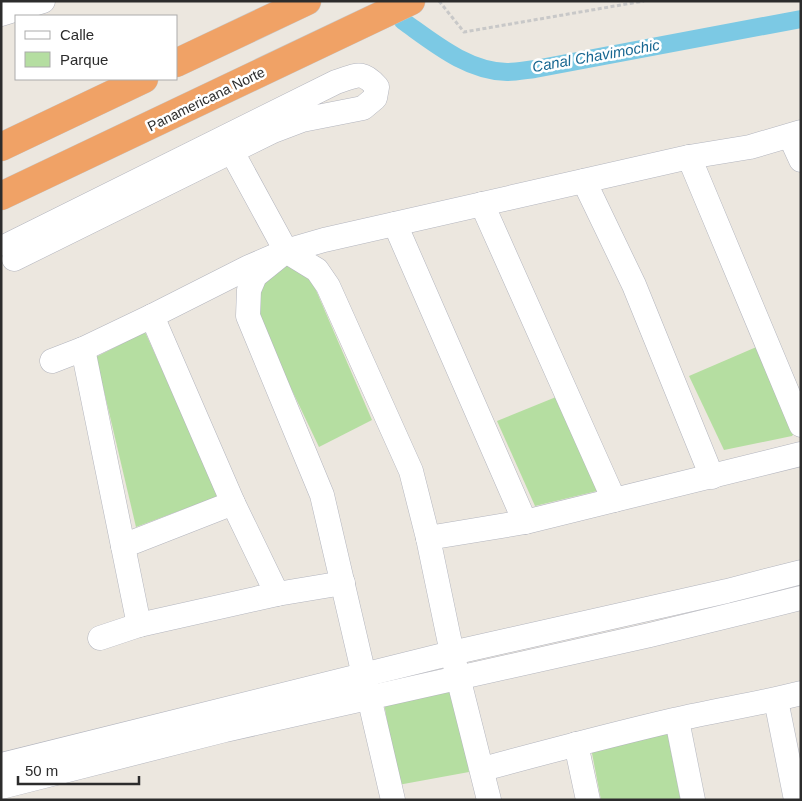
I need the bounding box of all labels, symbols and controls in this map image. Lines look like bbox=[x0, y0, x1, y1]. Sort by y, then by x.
legend bbox=[15, 15, 178, 80]
text: Calle bbox=[60, 26, 94, 43]
water label: Canal Chavimochic bbox=[531, 36, 662, 75]
text: Parque bbox=[60, 51, 108, 68]
street label: Panamericana Norte bbox=[145, 64, 267, 134]
scale bar bbox=[18, 754, 139, 786]
text: 50 m bbox=[25, 762, 58, 779]

